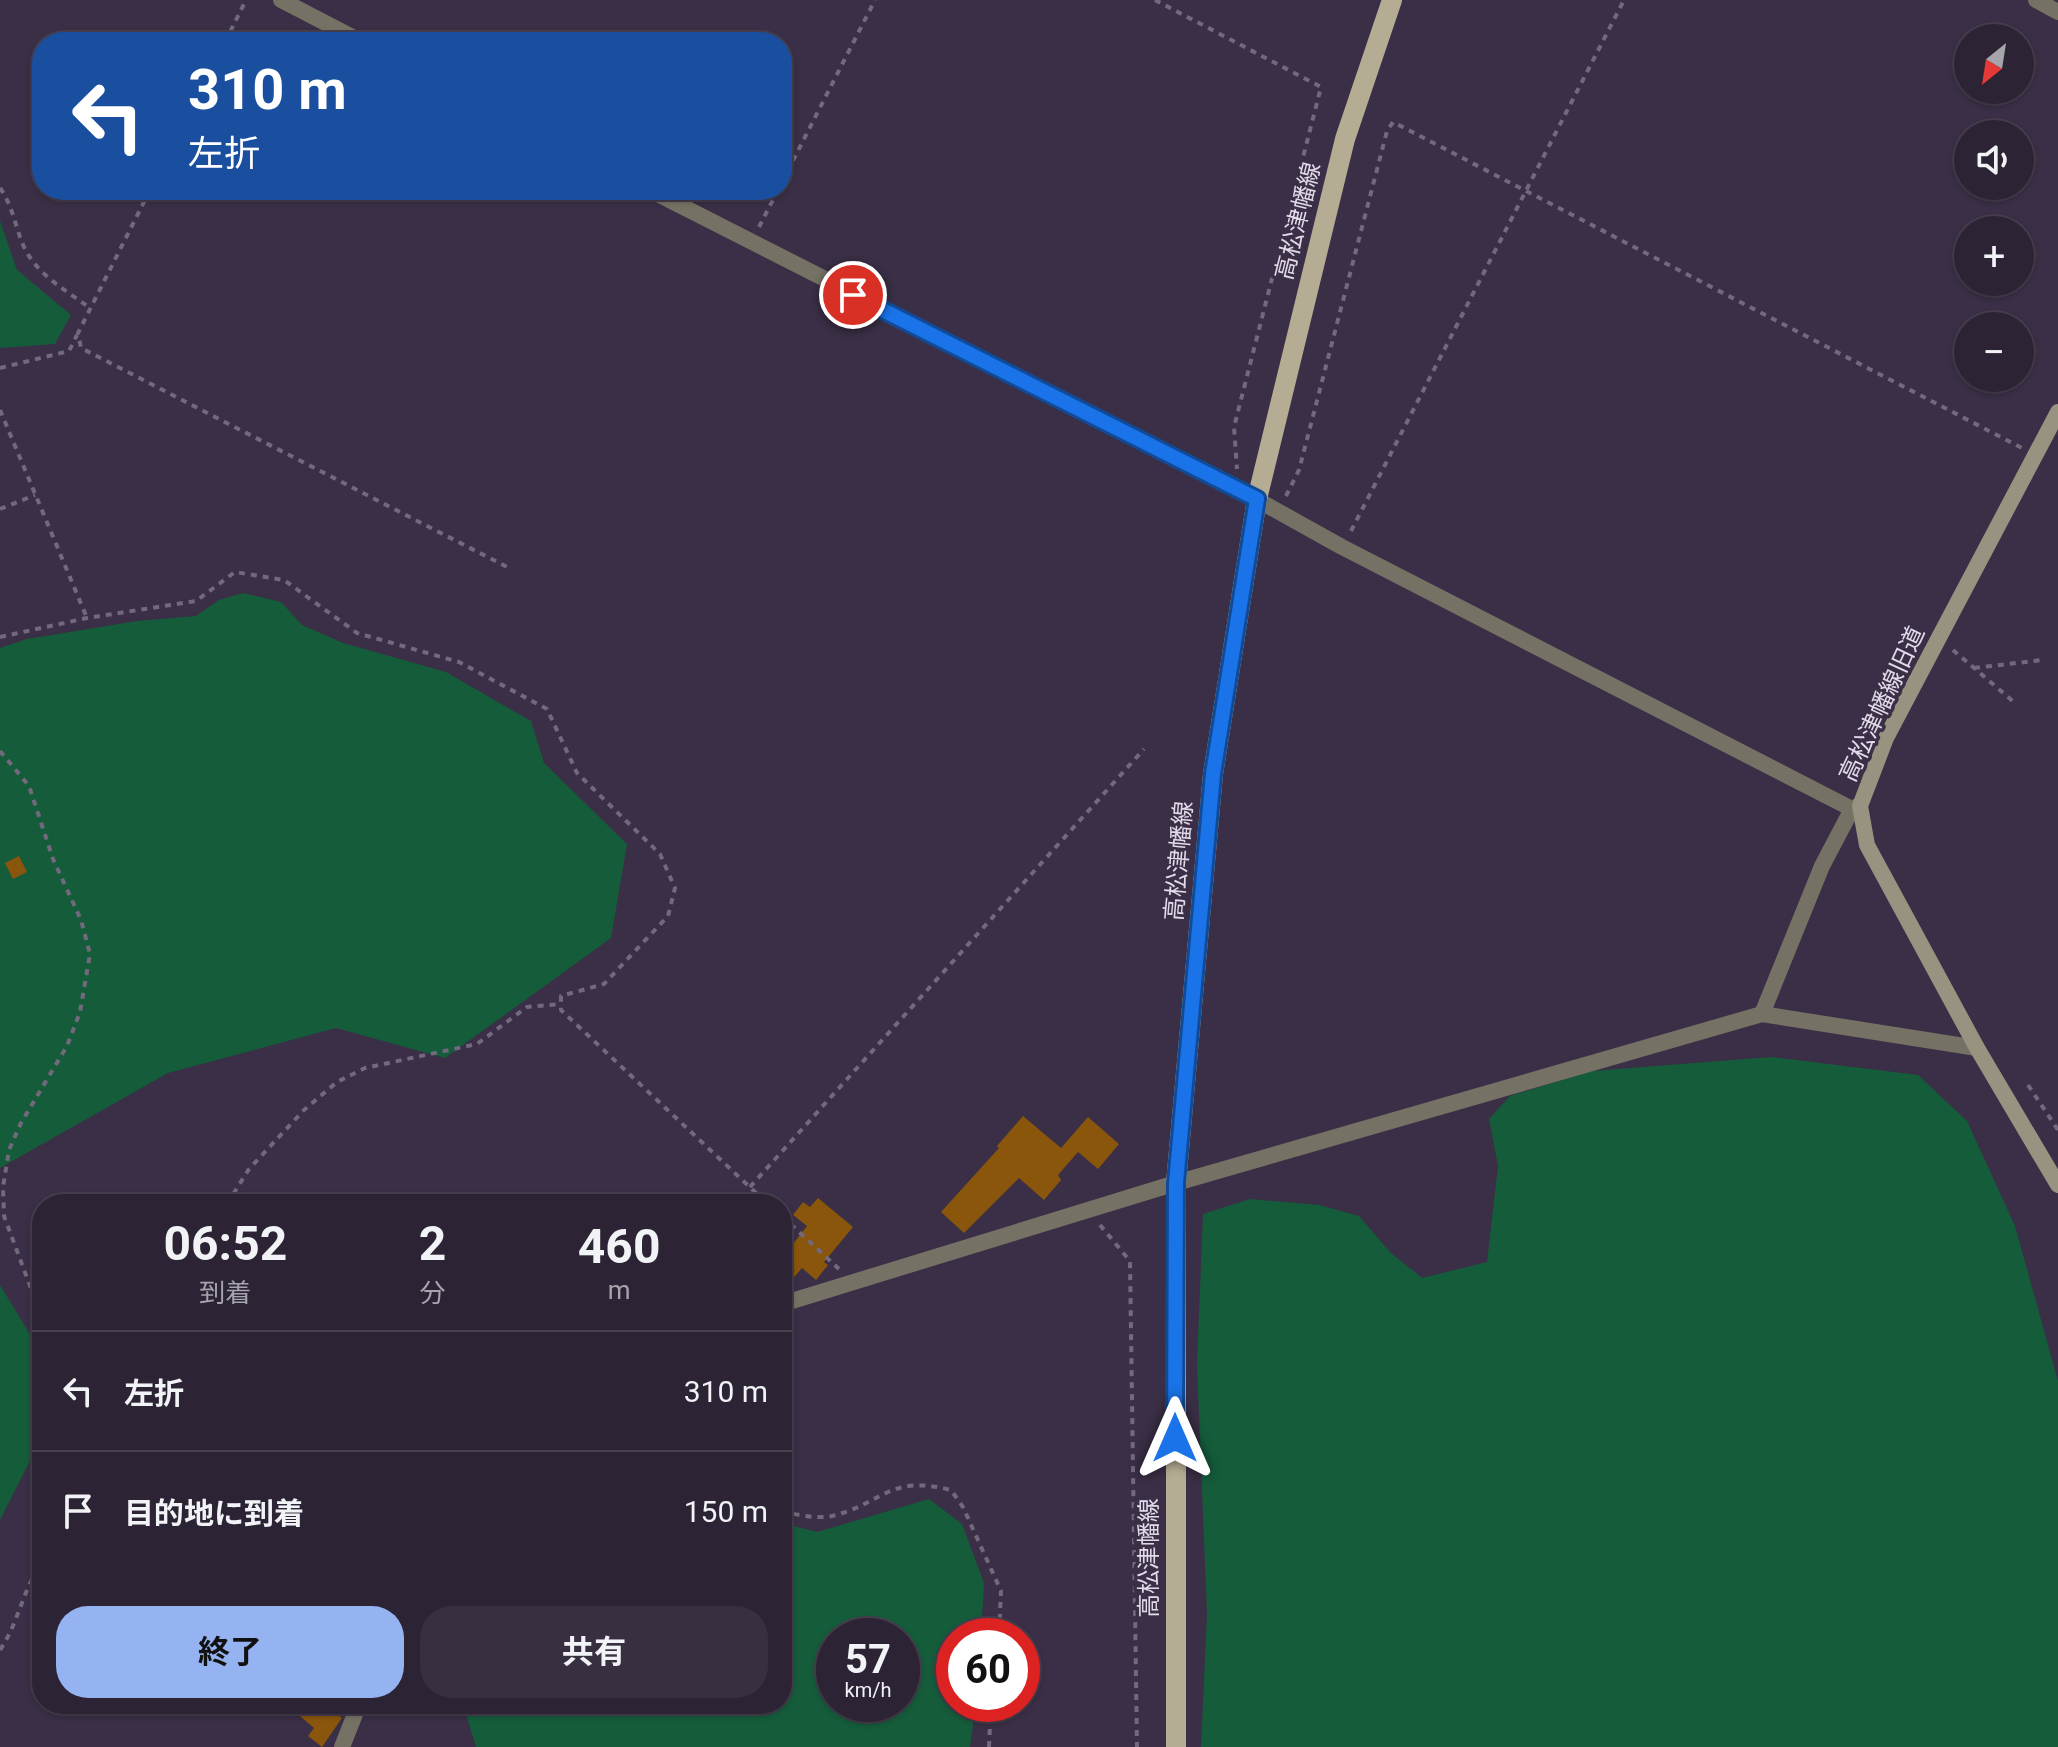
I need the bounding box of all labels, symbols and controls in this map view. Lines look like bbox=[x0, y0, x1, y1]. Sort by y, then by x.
north arrow bbox=[1954, 24, 2034, 104]
map controls bbox=[1954, 24, 2034, 392]
text: 310 m bbox=[188, 57, 347, 123]
icon: left bbox=[56, 64, 160, 168]
button: sound bbox=[1954, 120, 2034, 200]
text: 左折 bbox=[188, 133, 260, 175]
street label: 高松津幡線 bbox=[1270, 159, 1326, 283]
button: + bbox=[1954, 216, 2034, 296]
pin bbox=[819, 261, 887, 329]
icon: arrive bbox=[831, 273, 875, 317]
button: − bbox=[1954, 312, 2034, 392]
street label: 高松津幡線旧道 bbox=[1834, 622, 1930, 786]
street label: 高松津幡線 bbox=[1160, 800, 1198, 922]
text: 06:52 bbox=[164, 1215, 287, 1272]
text: 2 bbox=[419, 1215, 446, 1272]
text: 460 bbox=[578, 1218, 660, 1275]
text: m bbox=[608, 1275, 631, 1305]
text: 到着 bbox=[199, 1278, 251, 1308]
text: 分 bbox=[420, 1278, 446, 1308]
icon: left bbox=[56, 1369, 100, 1413]
text: 310 m bbox=[684, 1374, 768, 1409]
text: 左折 bbox=[124, 1376, 184, 1411]
position arrow bbox=[1133, 1396, 1217, 1480]
icon: arrive bbox=[56, 1489, 100, 1533]
text: 150 m bbox=[684, 1494, 768, 1529]
text: 目的地に到着 bbox=[124, 1496, 304, 1531]
street label: 高松津幡線 bbox=[1135, 1498, 1163, 1618]
button: 終了 bbox=[56, 1606, 404, 1698]
button: 共有 bbox=[420, 1606, 768, 1698]
speed limit sign: 60 bbox=[936, 1618, 1040, 1722]
text: 57 bbox=[845, 1636, 891, 1683]
text: km/h bbox=[845, 1678, 891, 1702]

